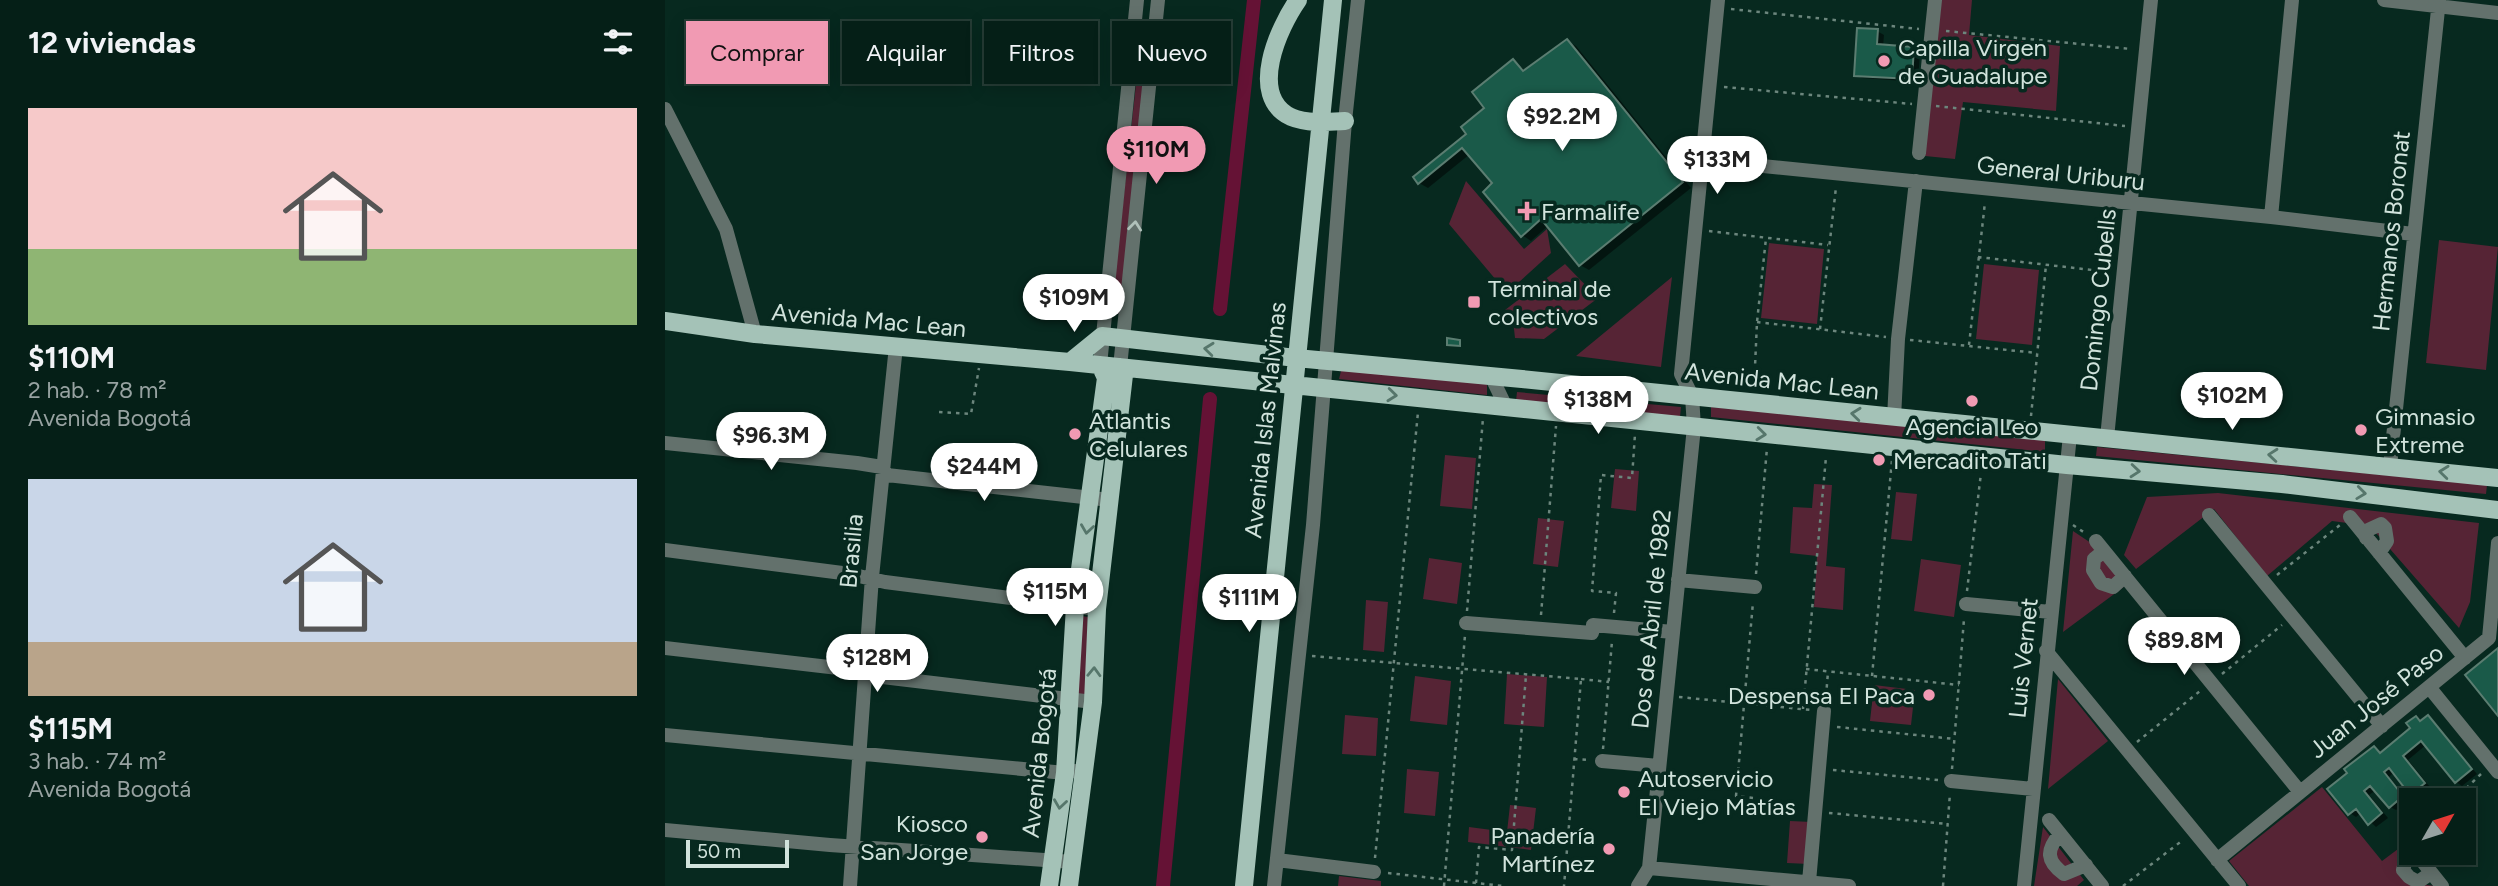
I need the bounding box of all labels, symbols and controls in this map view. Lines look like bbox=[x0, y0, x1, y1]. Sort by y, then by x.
chip: Comprar bbox=[686, 21, 828, 84]
chip: Alquilar bbox=[842, 21, 970, 84]
chip: Filtros bbox=[984, 21, 1098, 84]
chip: Nuevo bbox=[1112, 21, 1231, 84]
icon: filters bbox=[599, 23, 637, 61]
text: 12 viviendas bbox=[28, 24, 196, 61]
place label: Capilla Virgen de Guadalupe bbox=[1898, 33, 2047, 90]
marker: Capilla Virgen de Guadalupe bbox=[1876, 53, 1892, 69]
pin: $92.2M bbox=[1505, 94, 1619, 153]
text: $92.2M bbox=[1523, 102, 1601, 130]
pin: $110M bbox=[1107, 127, 1205, 186]
street label: Hermanos Boronat bbox=[2366, 129, 2416, 333]
text: $110M bbox=[1123, 135, 1189, 163]
pin: $133M bbox=[1668, 136, 1766, 196]
text: $133M bbox=[1683, 145, 1751, 173]
street label: General Uriburu bbox=[1975, 150, 2147, 196]
icon: home bbox=[270, 153, 396, 279]
place label: Farmalife bbox=[1541, 197, 1640, 226]
marker: Farmalife bbox=[1519, 203, 1535, 219]
street label: Domingo Cubells bbox=[2074, 207, 2122, 393]
one-way arrow bbox=[1127, 221, 1142, 232]
pin: $109M bbox=[1025, 274, 1123, 334]
place label: Terminal de colectivos bbox=[1488, 274, 1611, 331]
text: $109M bbox=[1039, 283, 1109, 311]
marker: Terminal de colectivos bbox=[1466, 294, 1482, 310]
street label: Avenida Mac Lean bbox=[771, 297, 967, 343]
street label: Avenida Islas Malvinas bbox=[1238, 300, 1292, 540]
text: $110M bbox=[28, 339, 115, 376]
one-way arrow bbox=[1204, 341, 1215, 356]
street label: Avenida Mac Lean bbox=[1683, 356, 1881, 406]
pin: $102M bbox=[2183, 372, 2281, 432]
text: 2 hab. · 78 m² bbox=[28, 376, 167, 404]
pin: $138M bbox=[1549, 376, 1647, 436]
text: $102M bbox=[2197, 381, 2267, 409]
text: $138M bbox=[1563, 385, 1633, 413]
one-way arrow bbox=[1387, 387, 1398, 402]
marker: Agencia Leo bbox=[1964, 393, 1980, 409]
place label: Gimnasio Extreme bbox=[2375, 402, 2476, 459]
text: Avenida Bogotá bbox=[28, 404, 191, 432]
place label: Atlantis Celulares bbox=[1089, 406, 1188, 463]
one-way arrow bbox=[1850, 406, 1862, 421]
pin: $96.3M bbox=[714, 412, 828, 472]
place label: Agencia Leo bbox=[1906, 412, 2038, 441]
text: $96.3M bbox=[732, 421, 810, 449]
marker: Gimnasio Extreme bbox=[2353, 422, 2369, 438]
marker: Atlantis Celulares bbox=[1067, 426, 1083, 442]
one-way arrow bbox=[1756, 426, 1767, 441]
pin: $244M bbox=[935, 444, 1033, 503]
place label: Mercadito Tati bbox=[1893, 446, 2047, 475]
one-way arrow bbox=[2268, 448, 2279, 463]
text: $244M bbox=[947, 452, 1021, 480]
marker: Mercadito Tati bbox=[1871, 452, 1887, 468]
one-way arrow bbox=[2130, 463, 2141, 478]
one-way arrow bbox=[2438, 464, 2450, 479]
one-way arrow bbox=[2355, 486, 2367, 501]
street label: Dos de Abril de 1982 bbox=[1625, 508, 1677, 730]
street label: Brasilia bbox=[833, 512, 869, 590]
one-way arrow bbox=[1079, 523, 1094, 535]
icon: home bbox=[270, 524, 396, 650]
pin: $115M bbox=[1006, 568, 1104, 628]
pin: $111M bbox=[1200, 574, 1298, 634]
text: $115M bbox=[1022, 577, 1088, 605]
text: $111M bbox=[1218, 583, 1280, 611]
street label: Luis Vernet bbox=[2002, 596, 2044, 720]
pin: $89.8M bbox=[2127, 618, 2241, 677]
text: $89.8M bbox=[2144, 626, 2224, 654]
pin: $128M bbox=[828, 634, 926, 694]
street label: Juan José Paso bbox=[2303, 638, 2449, 764]
text: $128M bbox=[842, 643, 912, 671]
street label: Avenida Bogotá bbox=[1016, 667, 1062, 839]
one-way arrow bbox=[1087, 667, 1102, 678]
place label: Despensa El Paca bbox=[1728, 681, 1915, 710]
marker: Despensa El Paca bbox=[1921, 687, 1937, 703]
text: $115M bbox=[28, 710, 113, 747]
text: 3 hab. · 74 m² bbox=[28, 747, 166, 775]
place label: Autoservicio El Viejo Matías bbox=[1638, 764, 1796, 821]
text: Avenida Bogotá bbox=[28, 775, 191, 803]
marker: Autoservicio El Viejo Matías bbox=[1616, 784, 1632, 800]
north arrow bbox=[2399, 788, 2476, 864]
map controls bbox=[2399, 788, 2476, 865]
one-way arrow bbox=[1053, 798, 1068, 810]
place label: Kiosco San Jorge bbox=[860, 809, 968, 866]
place label: Panadería Martínez bbox=[1490, 821, 1595, 878]
marker: Kiosco San Jorge bbox=[974, 829, 990, 845]
scale bar bbox=[686, 837, 789, 869]
text: 50 m bbox=[697, 840, 741, 863]
marker: Panadería Martínez bbox=[1601, 841, 1617, 857]

